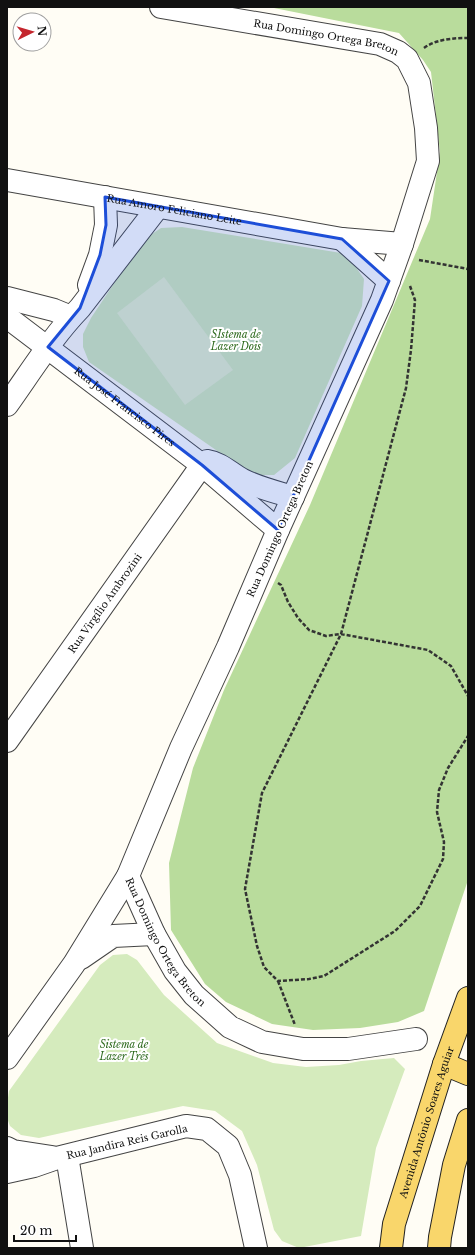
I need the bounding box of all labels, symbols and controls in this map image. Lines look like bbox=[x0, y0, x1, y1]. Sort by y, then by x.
north arrow bbox=[12, 12, 52, 52]
street label: Rua Domingo Ortega Breton bbox=[253, 16, 401, 58]
text: N bbox=[35, 25, 49, 38]
street label: Rua Amoro Feliciano Leite bbox=[106, 191, 243, 228]
park label: SIstema de Lazer Dois bbox=[210, 328, 261, 353]
street label: Rua José Francisco Pires bbox=[72, 364, 178, 449]
street label: Rua Domingo Ortega Breton bbox=[244, 459, 316, 599]
street label: Rua Virgílio Ambrozini bbox=[65, 550, 145, 655]
street label: Rua Domingo Ortega Breton bbox=[123, 875, 209, 1009]
park label: Sistema de Lazer Três bbox=[98, 1038, 149, 1063]
street label: Avenida Antônio Soares Aguiar bbox=[396, 1044, 457, 1201]
street label: Rua Jandira Reis Garolla bbox=[65, 1122, 189, 1162]
scale bar bbox=[14, 1217, 76, 1243]
text: 20 m bbox=[20, 1223, 52, 1238]

